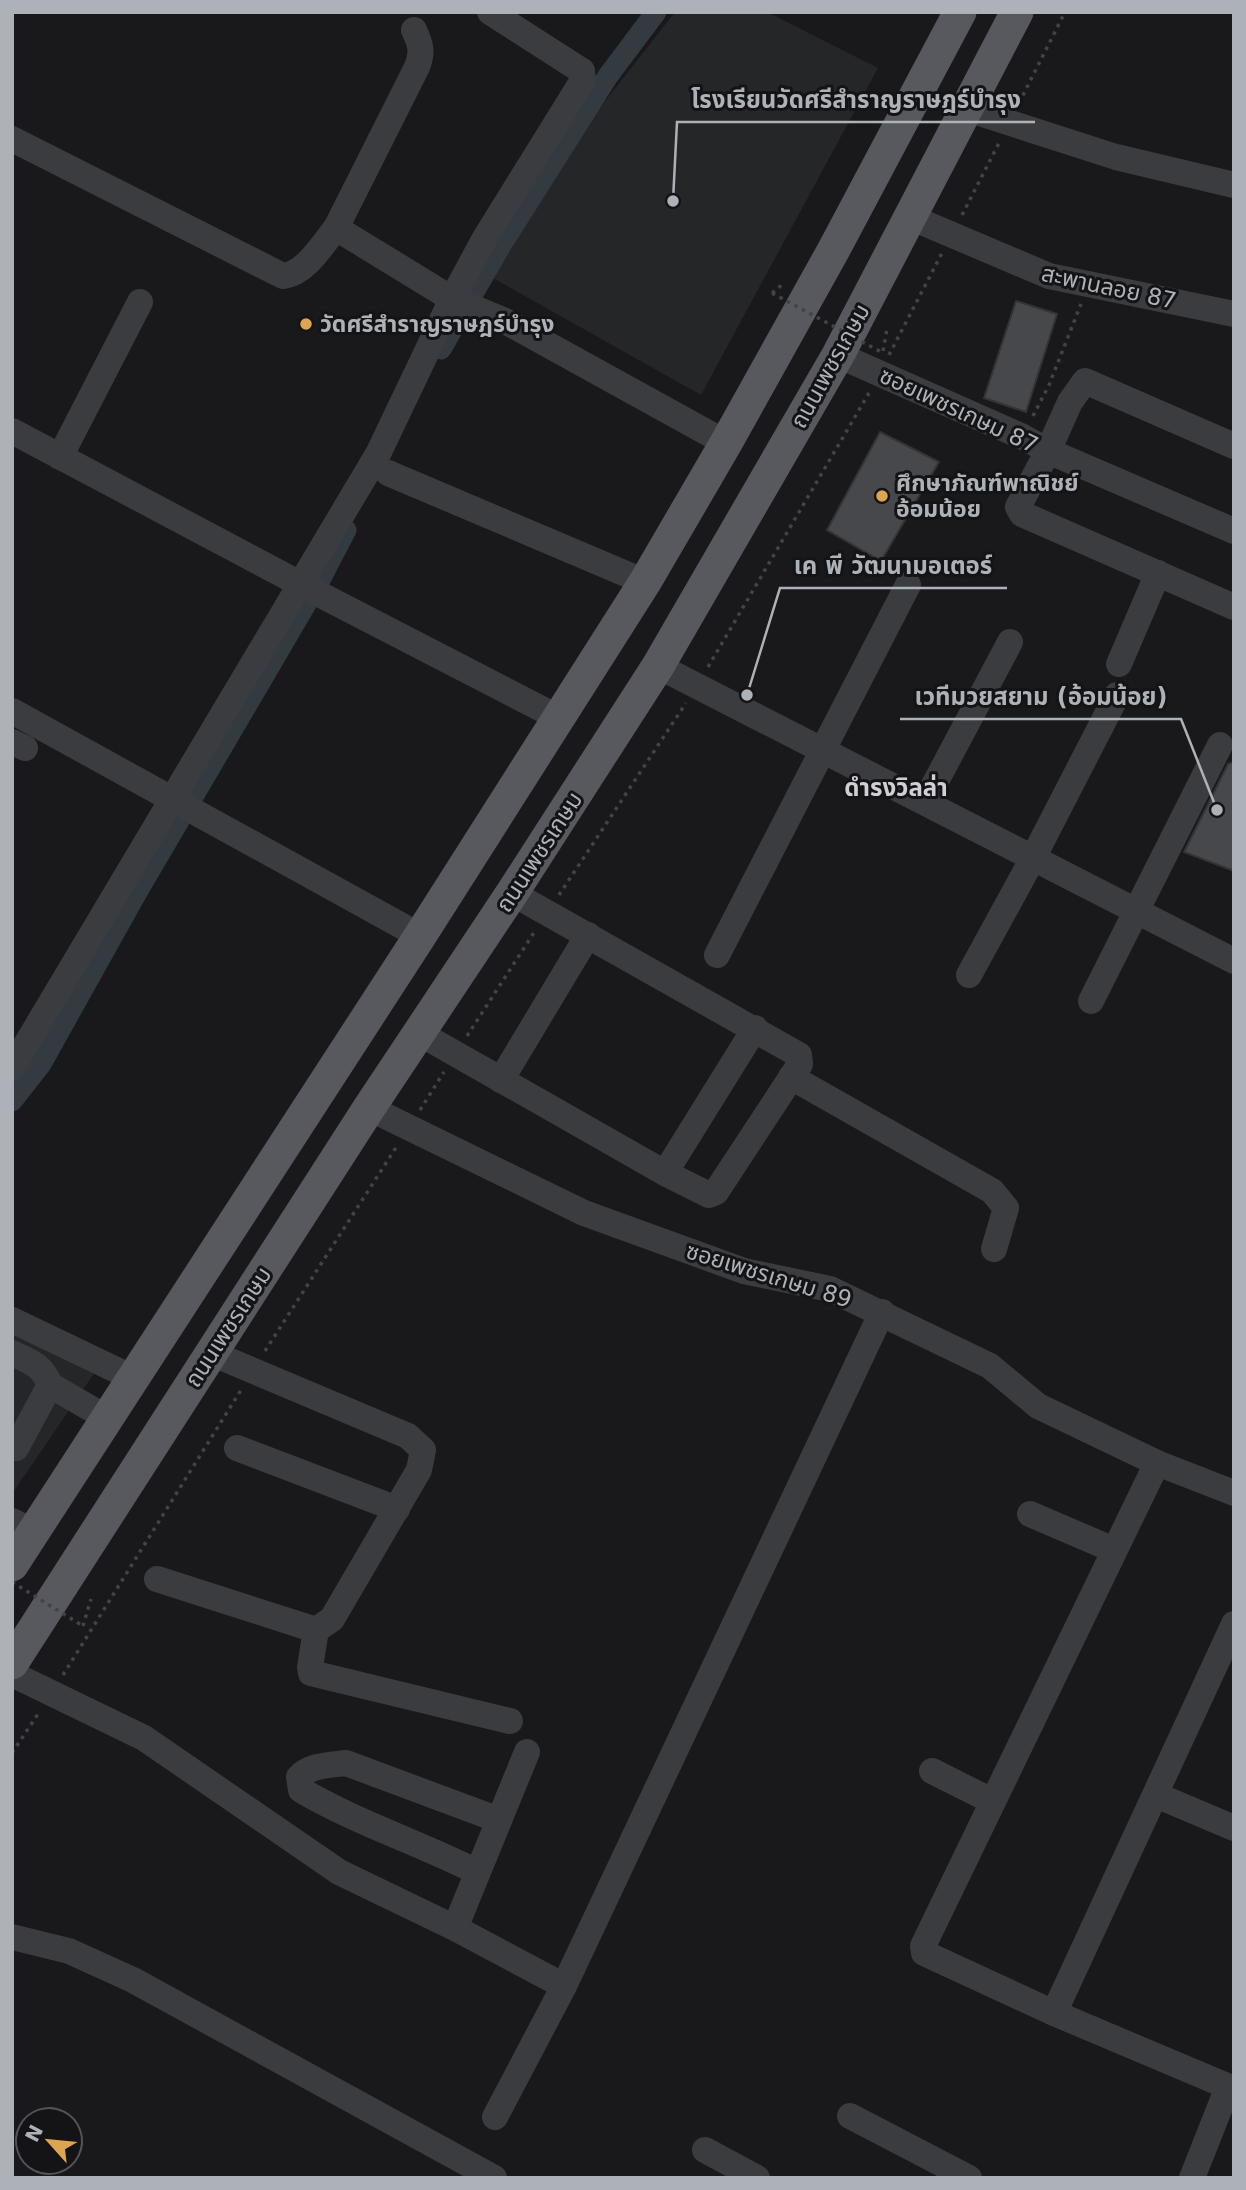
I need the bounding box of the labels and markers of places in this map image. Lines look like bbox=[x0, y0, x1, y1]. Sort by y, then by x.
callout: โรงเรียนวัดศรีสําราญราษฎร์บํารุง bbox=[677, 77, 1035, 122]
place label: วัดศรีสําราญราษฎร์บํารุง bbox=[320, 311, 554, 338]
marker: วัดศรีสําราญราษฎร์บํารุง bbox=[298, 316, 314, 332]
place label: ศึกษาภัณฑ์พาณิชย์ อ้อมน้อย bbox=[896, 470, 1079, 522]
marker: ศึกษาภัณฑ์พาณิชย์ อ้อมน้อย bbox=[874, 488, 890, 504]
callout: เค พี วัฒนามอเตอร์ bbox=[780, 543, 1007, 588]
callout: เวทีมวยสยาม (อ้อมน้อย) bbox=[900, 674, 1181, 719]

